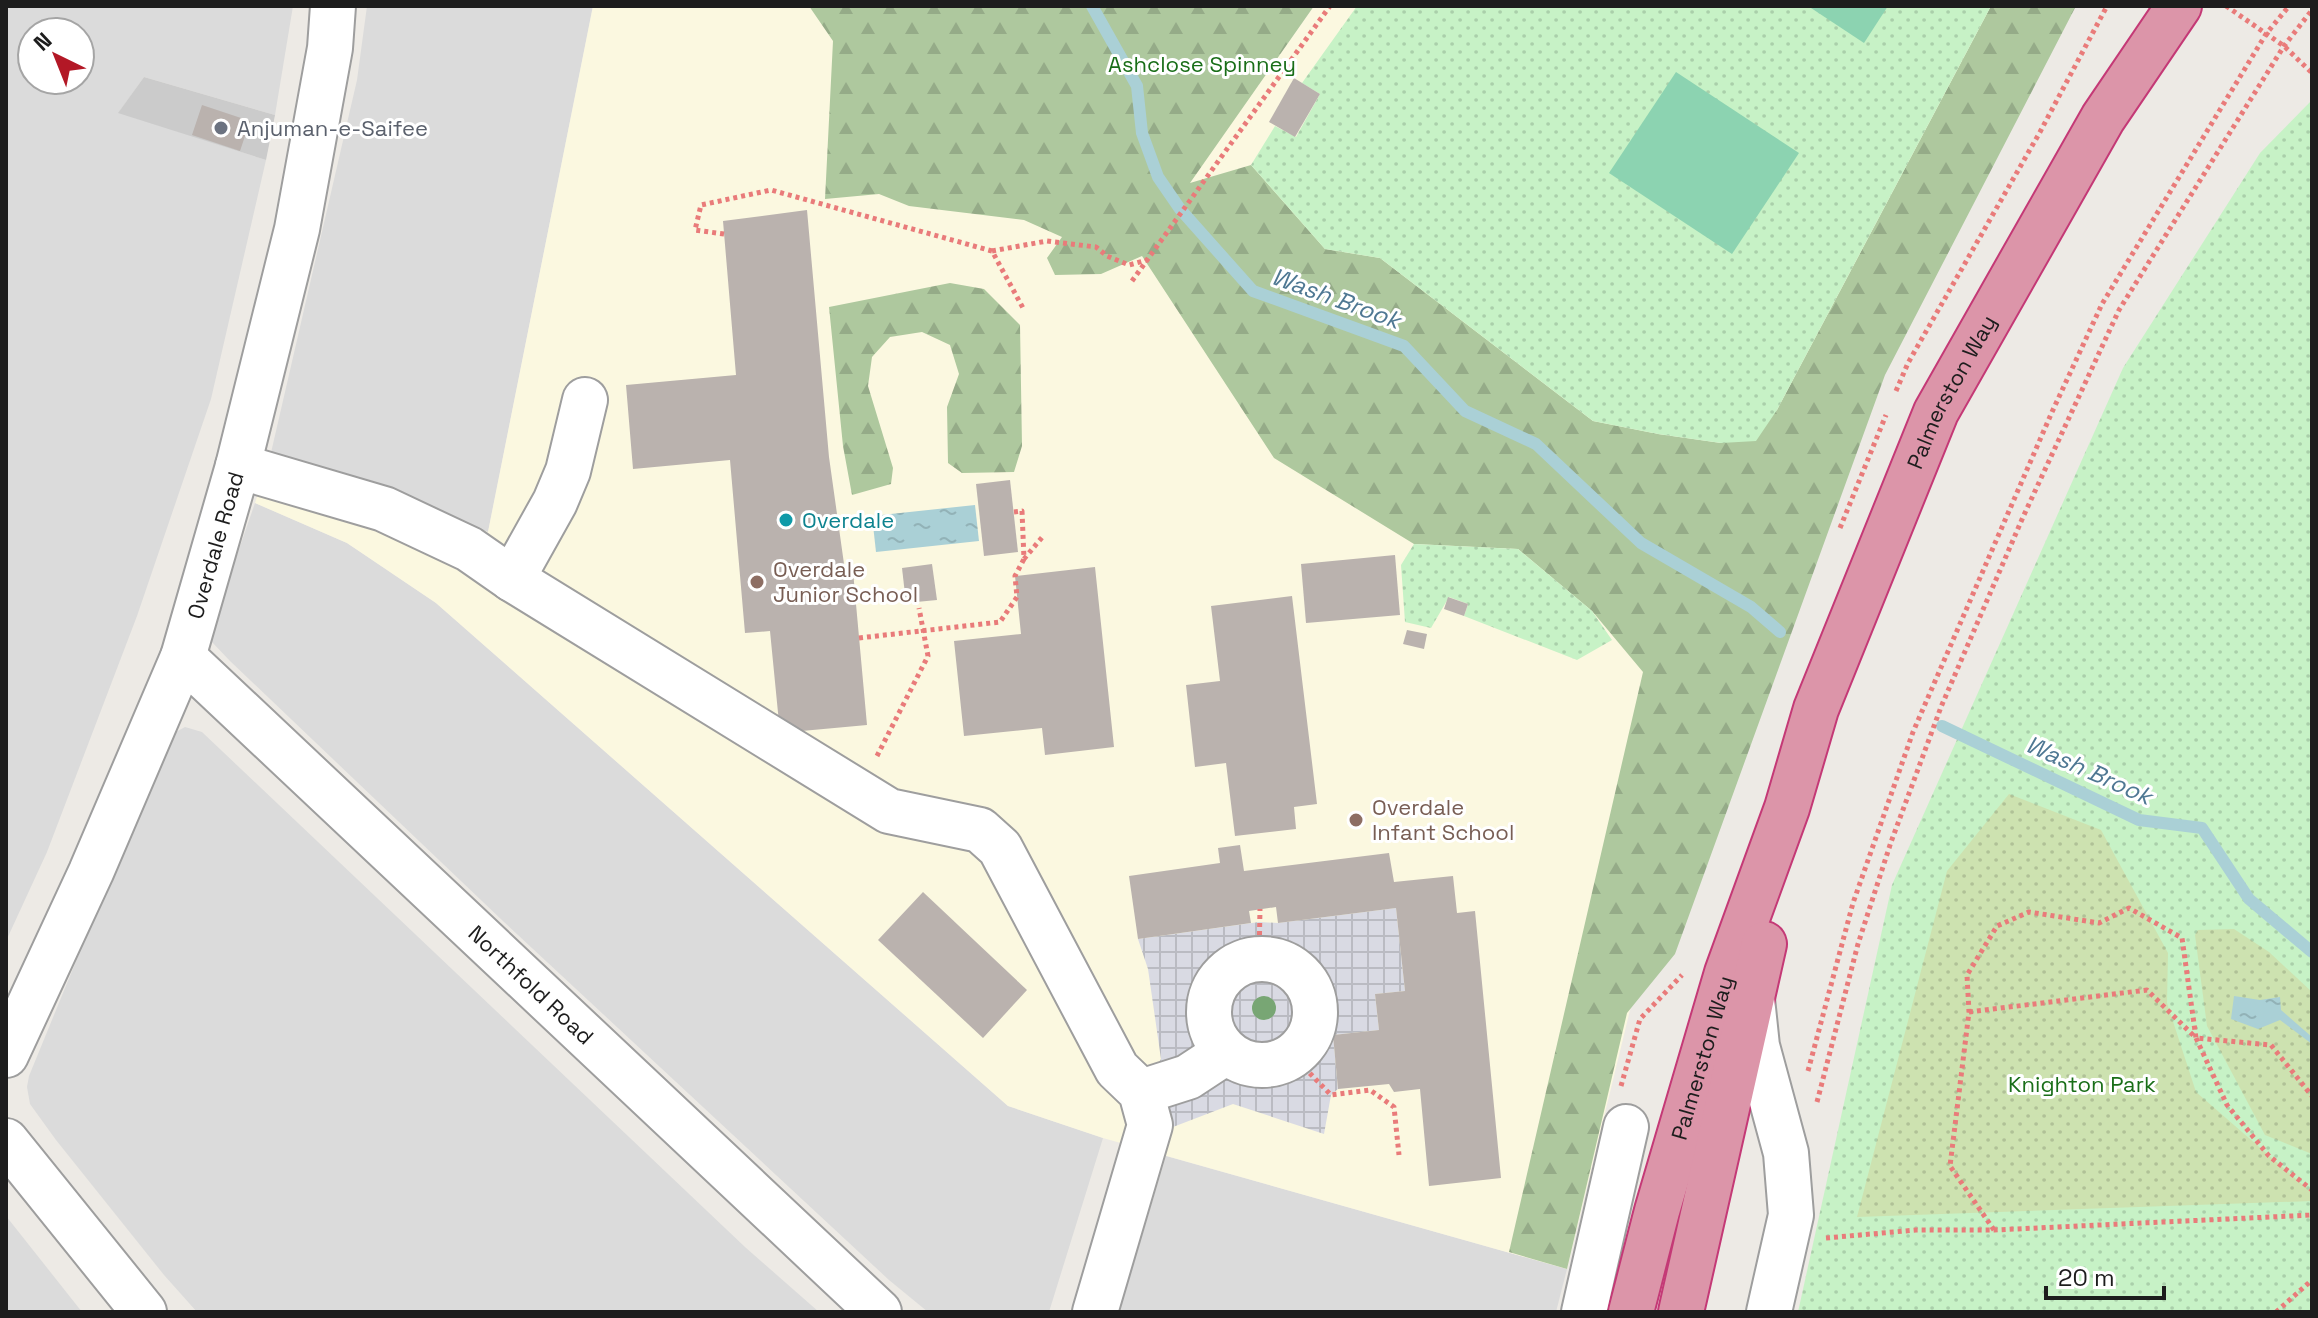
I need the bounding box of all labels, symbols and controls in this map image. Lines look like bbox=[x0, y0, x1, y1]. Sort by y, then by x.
north arrow bbox=[16, 16, 96, 96]
text: N bbox=[27, 26, 57, 57]
park label: Ashclose Spinney bbox=[1108, 50, 1296, 78]
place label: Anjuman-e-Saifee bbox=[237, 114, 428, 142]
marker: Anjuman-e-Saifee bbox=[212, 119, 230, 137]
water label: Wash Brook bbox=[1267, 260, 1408, 337]
street label: Palmerston Way bbox=[1900, 310, 2002, 473]
street label: Overdale Road bbox=[181, 468, 250, 622]
place label: Overdale bbox=[802, 506, 894, 534]
marker: Overdale bbox=[777, 511, 795, 529]
place label: Overdale Junior School bbox=[773, 555, 918, 608]
marker: Overdale Junior School bbox=[748, 573, 766, 591]
water label: Wash Brook bbox=[2021, 728, 2160, 813]
place label: Overdale Infant School bbox=[1372, 793, 1514, 846]
marker: Overdale Infant School bbox=[1347, 811, 1365, 829]
street label: Northfold Road bbox=[463, 919, 600, 1050]
street label: Palmerston Way bbox=[1665, 972, 1739, 1143]
park label: Knighton Park bbox=[2008, 1070, 2156, 1098]
scale bar bbox=[2046, 1250, 2164, 1300]
text: 20 m bbox=[2058, 1262, 2115, 1293]

